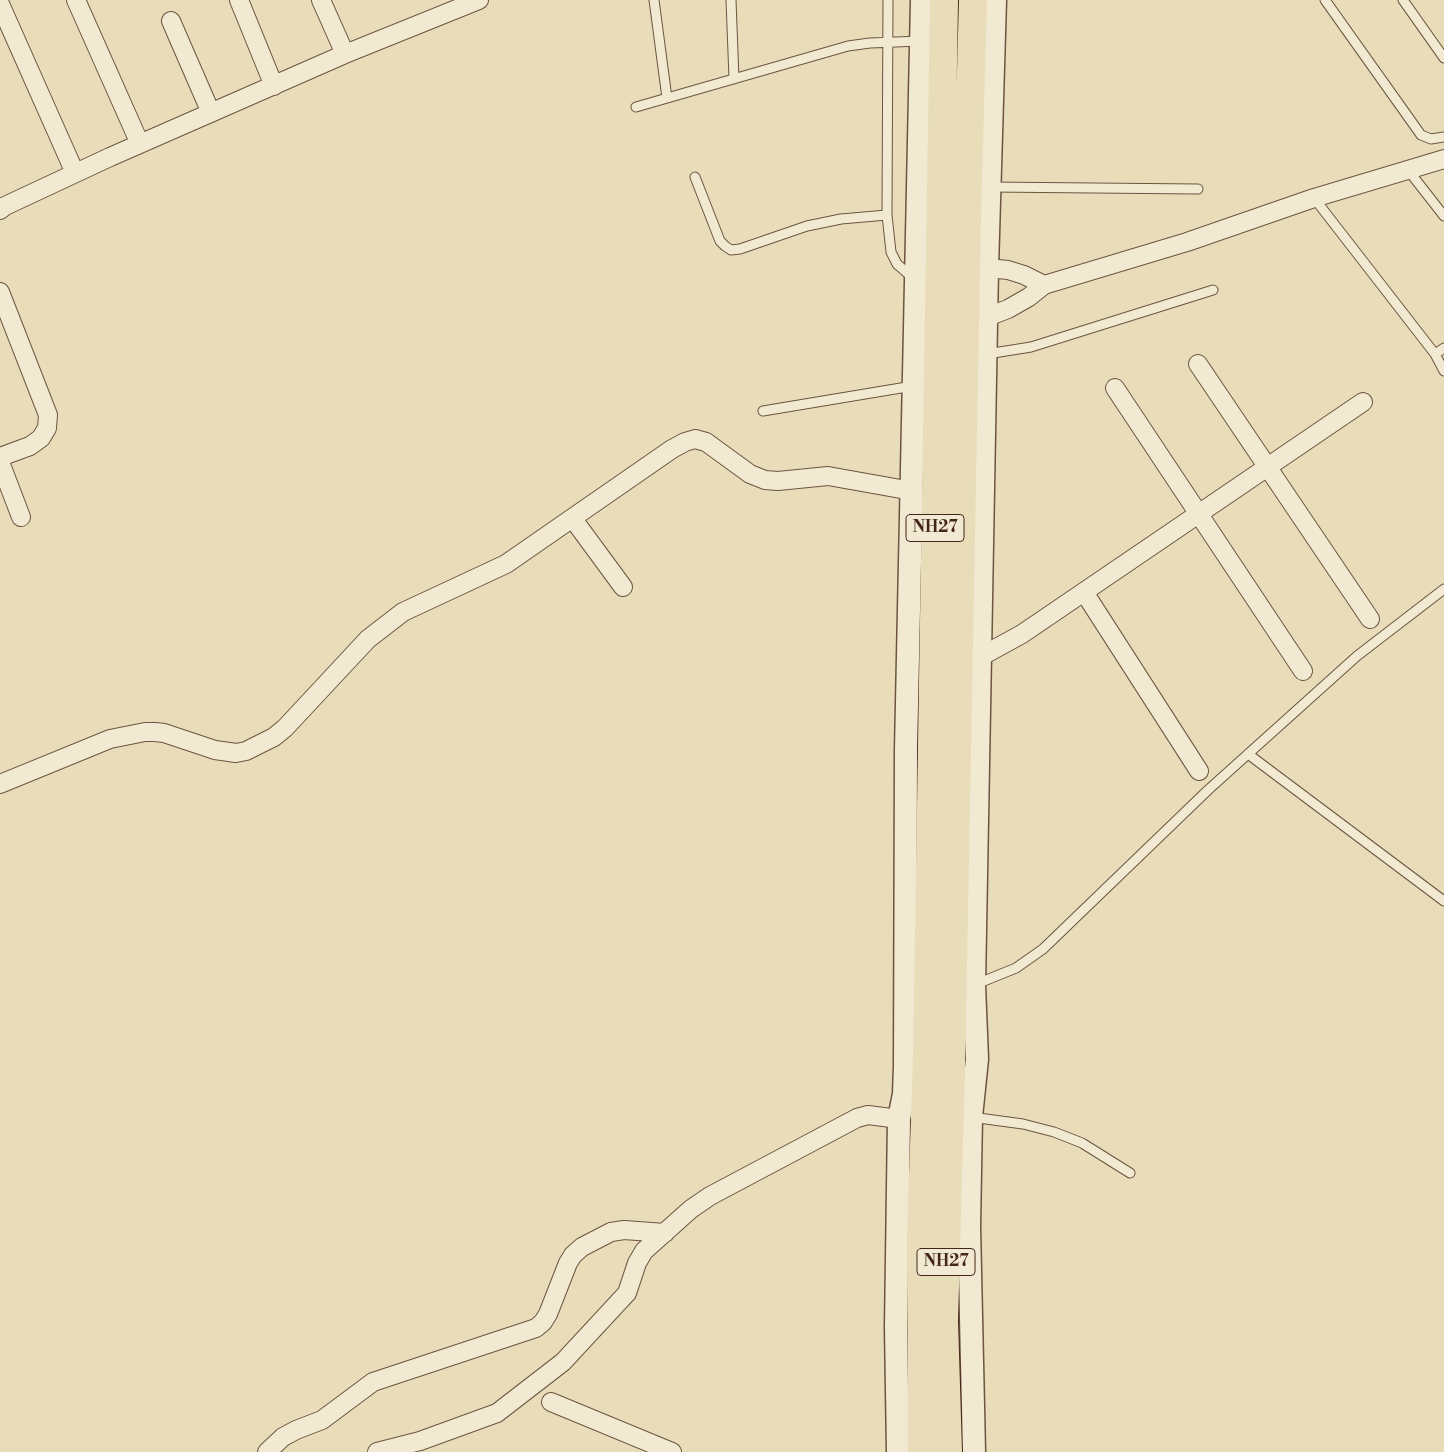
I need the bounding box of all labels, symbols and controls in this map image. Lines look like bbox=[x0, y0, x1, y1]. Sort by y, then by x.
road number: NH27 bbox=[906, 514, 964, 542]
road number: NH27 bbox=[917, 1248, 975, 1276]

